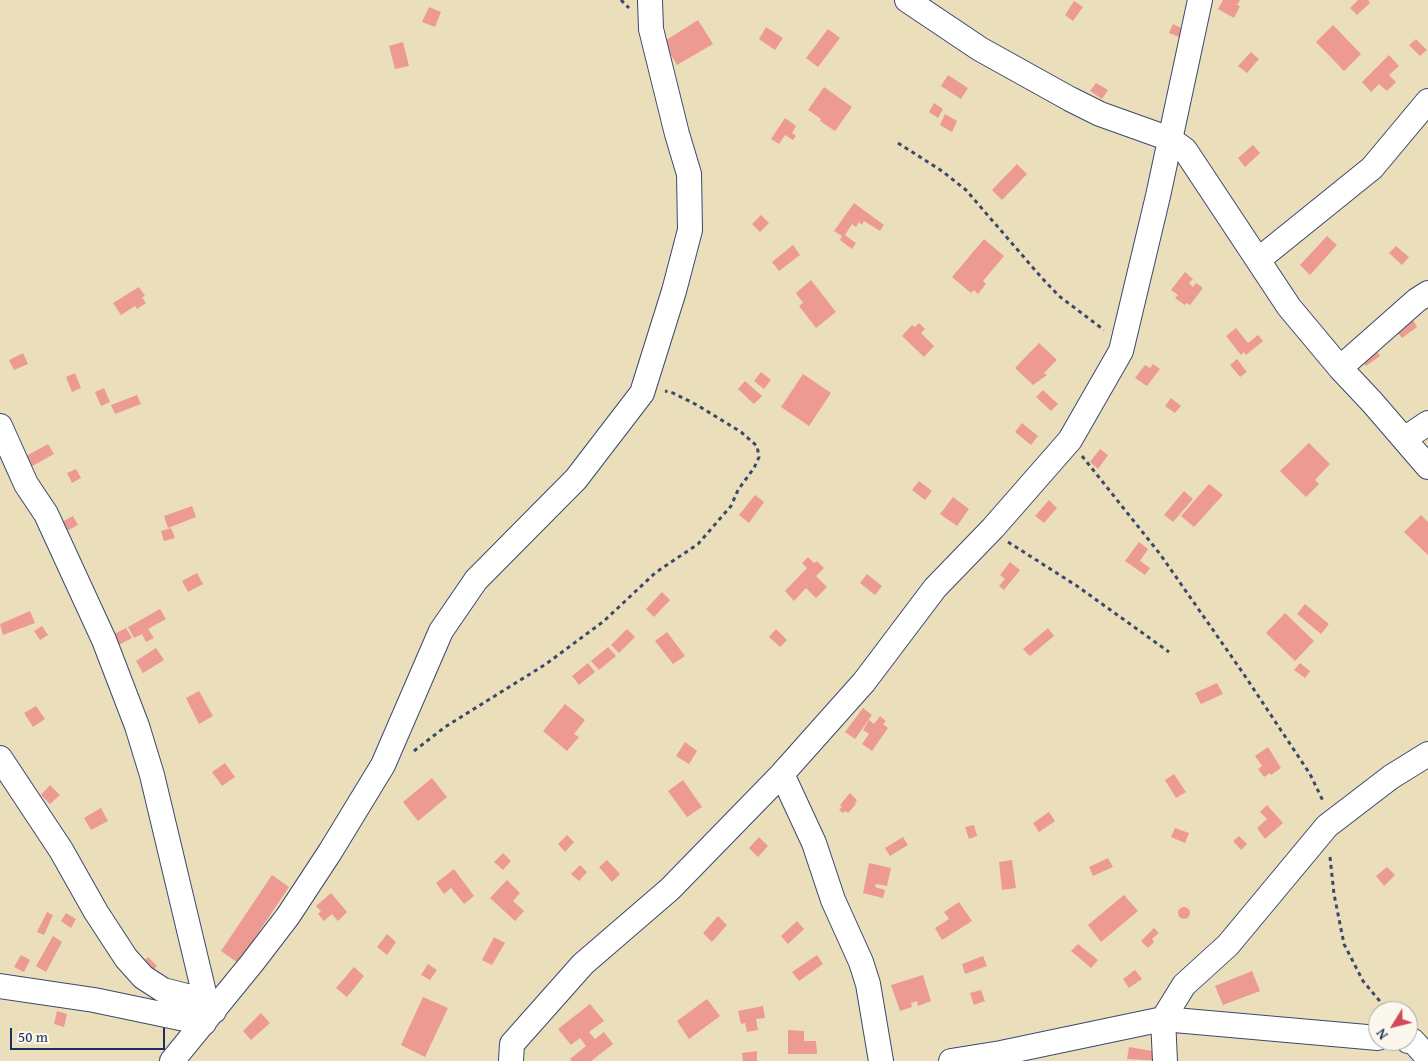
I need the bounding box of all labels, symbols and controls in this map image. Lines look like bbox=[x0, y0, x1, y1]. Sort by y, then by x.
north arrow bbox=[1368, 1001, 1418, 1051]
scale bar bbox=[12, 1018, 168, 1050]
text: N bbox=[1371, 1025, 1393, 1044]
text: 50 m bbox=[18, 1026, 48, 1047]

